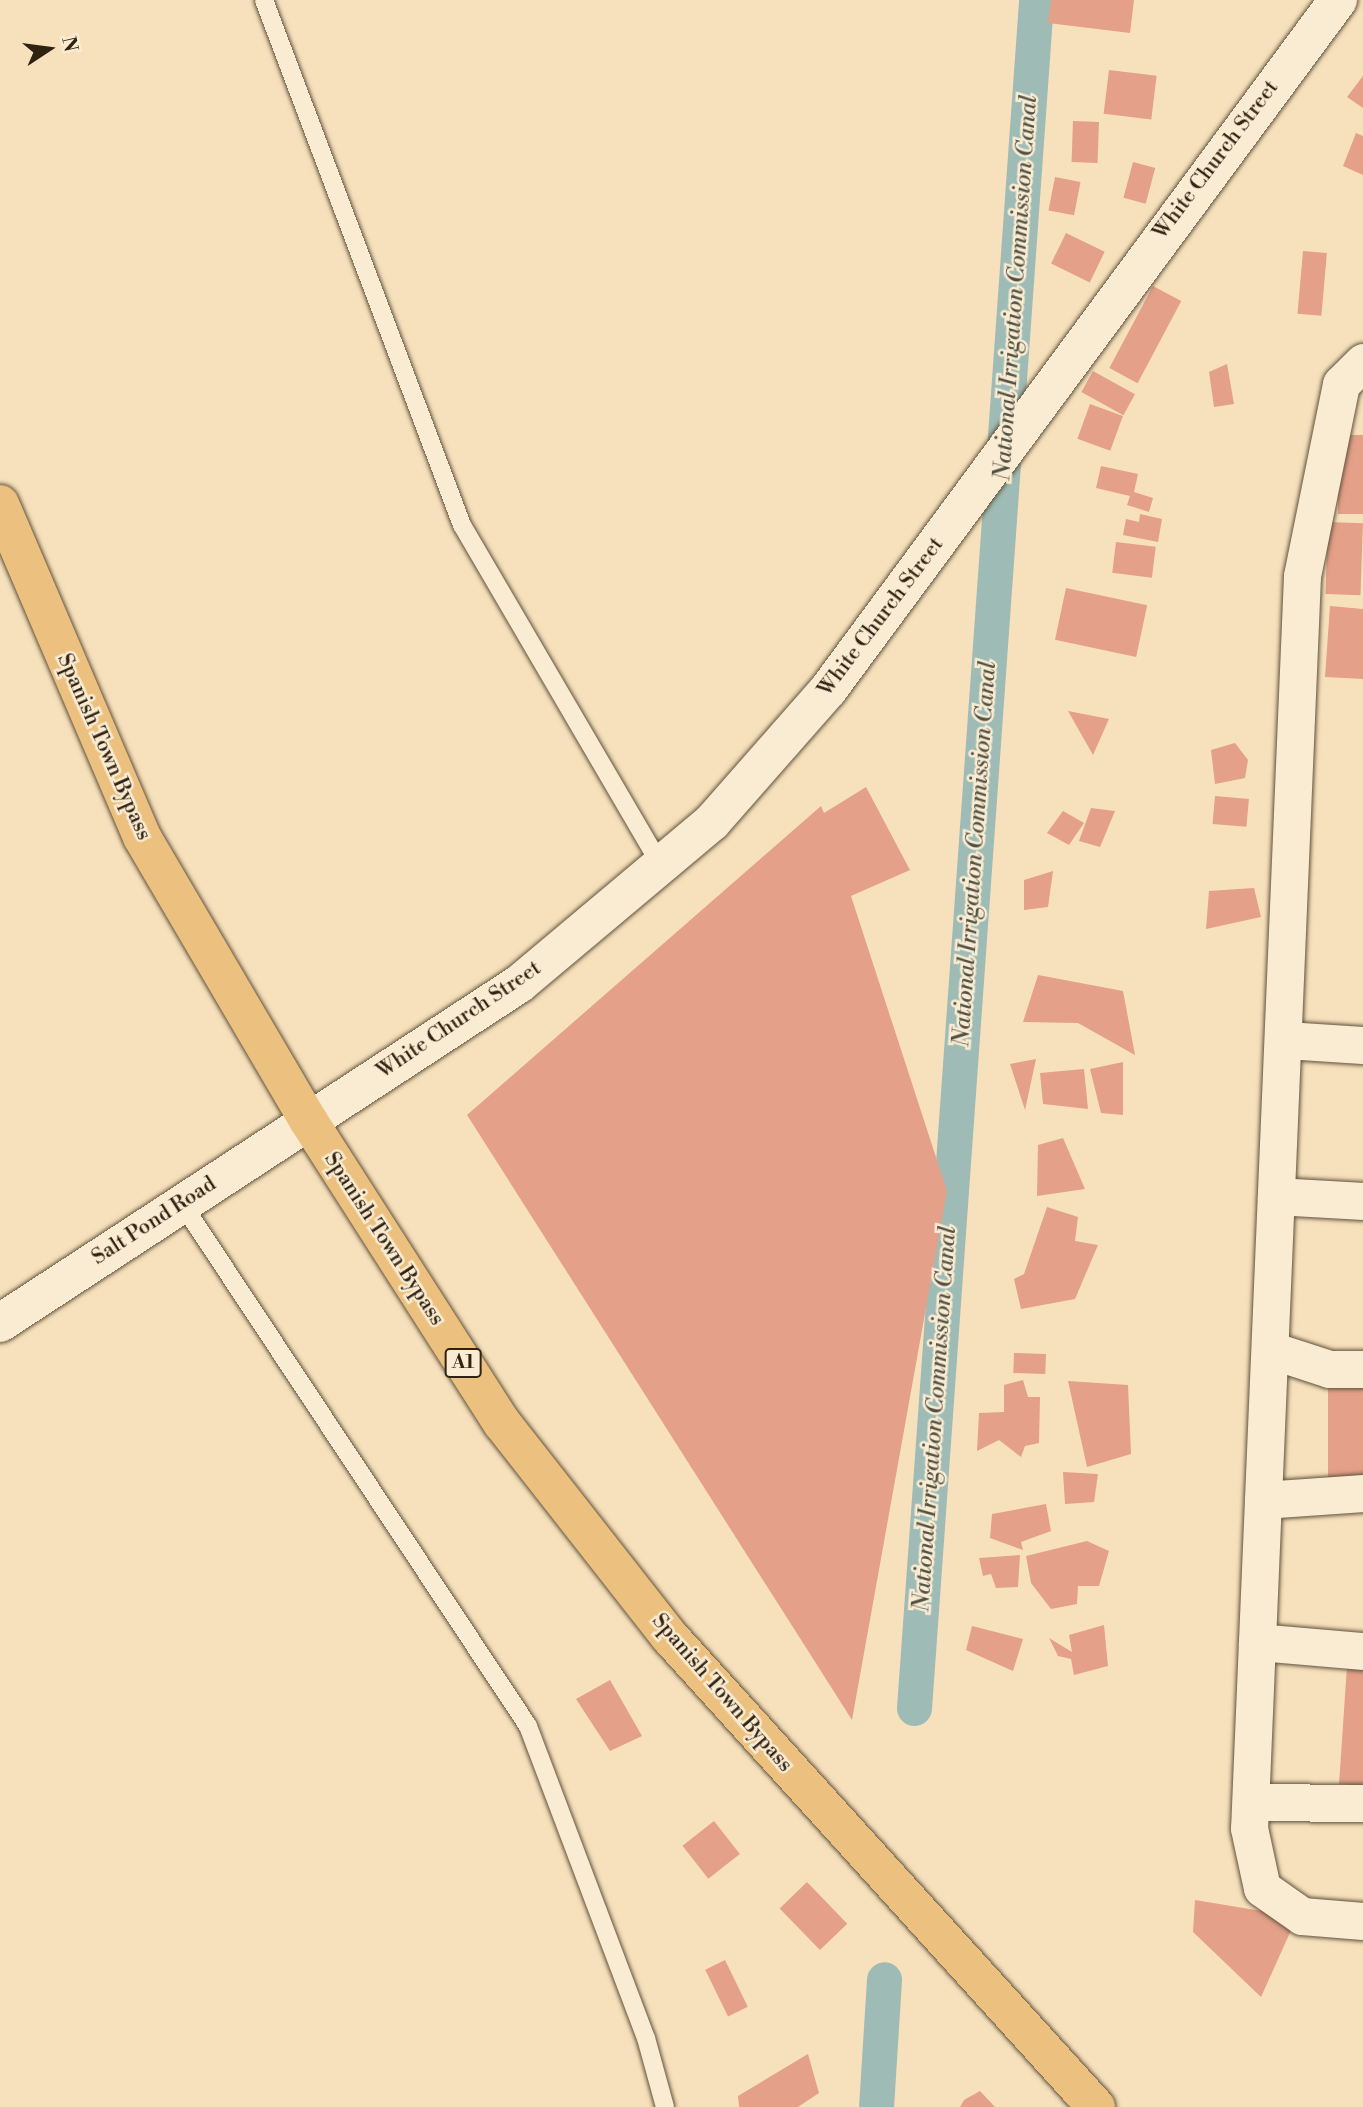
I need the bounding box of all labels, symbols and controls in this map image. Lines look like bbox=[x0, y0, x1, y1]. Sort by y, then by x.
north arrow bbox=[14, 14, 84, 84]
text: N bbox=[56, 34, 83, 54]
street label: White Church Street bbox=[1148, 76, 1284, 244]
water label: National Irrigation Commission Canal bbox=[989, 94, 1043, 482]
street label: White Church Street bbox=[813, 533, 949, 701]
street label: Spanish Town Bypass bbox=[52, 650, 156, 844]
water label: National Irrigation Commission Canal bbox=[948, 660, 1002, 1048]
street label: White Church Street bbox=[372, 956, 546, 1084]
street label: Spanish Town Bypass bbox=[319, 1148, 449, 1330]
street label: Salt Pond Road bbox=[87, 1172, 221, 1270]
water label: National Irrigation Commission Canal bbox=[908, 1225, 962, 1613]
road number: A1 bbox=[444, 1348, 482, 1378]
street label: Spanish Town Bypass bbox=[646, 1609, 798, 1777]

